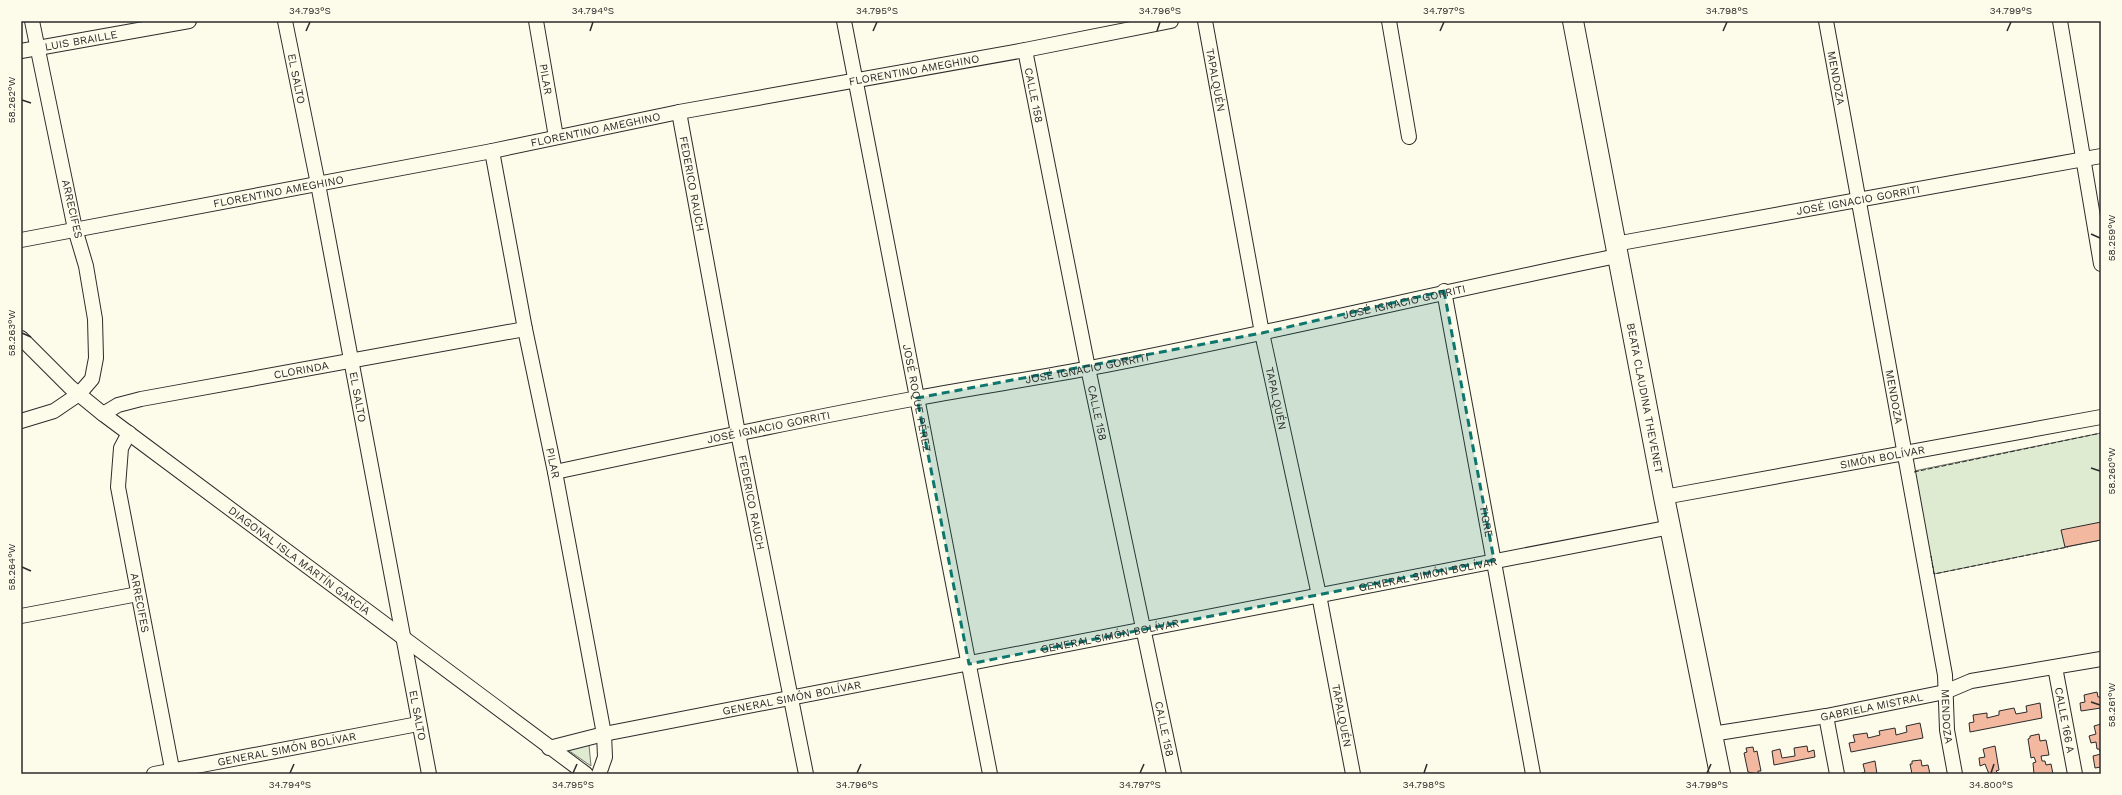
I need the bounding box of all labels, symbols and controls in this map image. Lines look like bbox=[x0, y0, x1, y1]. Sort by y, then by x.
text: 34.793°S bbox=[289, 5, 331, 16]
text: 34.794°S bbox=[572, 5, 614, 16]
text: 34.795°S bbox=[856, 5, 898, 16]
text: 34.796°S bbox=[1139, 5, 1181, 16]
text: 34.797°S bbox=[1423, 5, 1465, 16]
text: 34.798°S bbox=[1706, 5, 1748, 16]
text: 34.799°S bbox=[1990, 5, 2032, 16]
street label: LUIS BRAILLE bbox=[44, 27, 118, 53]
street label: TAPALQUÉN bbox=[1204, 47, 1228, 113]
street label: MENDOZA bbox=[1825, 50, 1848, 106]
street label: EL SALTO bbox=[285, 52, 308, 105]
street label: FLORENTINO AMEGHINO bbox=[848, 52, 980, 88]
street label: PILAR bbox=[537, 63, 555, 96]
street label: CALLE 158 bbox=[1022, 66, 1046, 124]
text: 58.262°W bbox=[6, 76, 17, 123]
street label: FLORENTINO AMEGHINO bbox=[529, 110, 662, 149]
street label: FEDERICO RAUCH bbox=[677, 135, 707, 232]
street label: FLORENTINO AMEGHINO bbox=[212, 173, 345, 210]
street label: ARRECIFES bbox=[59, 178, 85, 240]
street label: JOSÉ IGNACIO GORRITI bbox=[1795, 182, 1921, 218]
text: 58.259°W bbox=[2106, 214, 2117, 261]
street label: JOSÉ IGNACIO GORRITI bbox=[1341, 282, 1467, 322]
text: 58.263°W bbox=[6, 309, 17, 356]
street label: BEATA CLAUDINA THEVENET bbox=[1624, 322, 1666, 475]
street label: JOSÉ ROQUE PÉREZ bbox=[900, 343, 934, 453]
street label: JOSÉ IGNACIO GORRITI bbox=[1024, 350, 1150, 386]
street label: CLORINDA bbox=[273, 358, 330, 381]
street label: TAPALQUÉN bbox=[1263, 366, 1289, 431]
street label: MENDOZA bbox=[1883, 369, 1906, 425]
street label: EL SALTO bbox=[347, 371, 369, 423]
street label: CALLE 158 bbox=[1085, 384, 1110, 442]
street label: JOSÉ IGNACIO GORRITI bbox=[706, 408, 831, 446]
street label: SIMÓN BOLÍVAR bbox=[1839, 443, 1926, 471]
street label: PILAR bbox=[544, 446, 563, 480]
text: 58.260°W bbox=[2106, 447, 2117, 494]
street label: FEDERICO RAUCH bbox=[736, 454, 768, 551]
street label: DIAGONAL ISLA MARTÍN GARCÍA bbox=[226, 503, 373, 617]
street label: TIGRE bbox=[1477, 504, 1496, 538]
text: 58.264°W bbox=[6, 543, 17, 590]
street label: GENERAL SIMÓN BOLÍVAR bbox=[1357, 554, 1498, 594]
street label: ARRECIFES bbox=[128, 572, 152, 634]
street label: GENERAL SIMÓN BOLÍVAR bbox=[1039, 616, 1180, 656]
street label: GENERAL SIMÓN BOLÍVAR bbox=[721, 678, 862, 717]
text: 58.261°W bbox=[2106, 682, 2117, 727]
street label: TAPALQUÉN bbox=[1330, 683, 1354, 748]
street label: CALLE 166 A bbox=[2052, 686, 2077, 754]
street label: EL SALTO bbox=[407, 689, 429, 742]
street label: MENDOZA bbox=[1939, 689, 1956, 745]
street label: GABRIELA MISTRAL bbox=[1819, 690, 1925, 723]
street label: CALLE 158 bbox=[1152, 700, 1177, 758]
street label: GENERAL SIMÓN BOLÍVAR bbox=[216, 729, 357, 768]
text: 34.794°S bbox=[269, 779, 311, 790]
text: 34.795°S bbox=[552, 779, 594, 790]
text: 34.796°S bbox=[836, 779, 878, 790]
text: 34.797°S bbox=[1119, 779, 1161, 790]
text: 34.798°S bbox=[1403, 779, 1445, 790]
text: 34.799°S bbox=[1686, 779, 1728, 790]
text: 34.800°S bbox=[1969, 779, 2013, 790]

